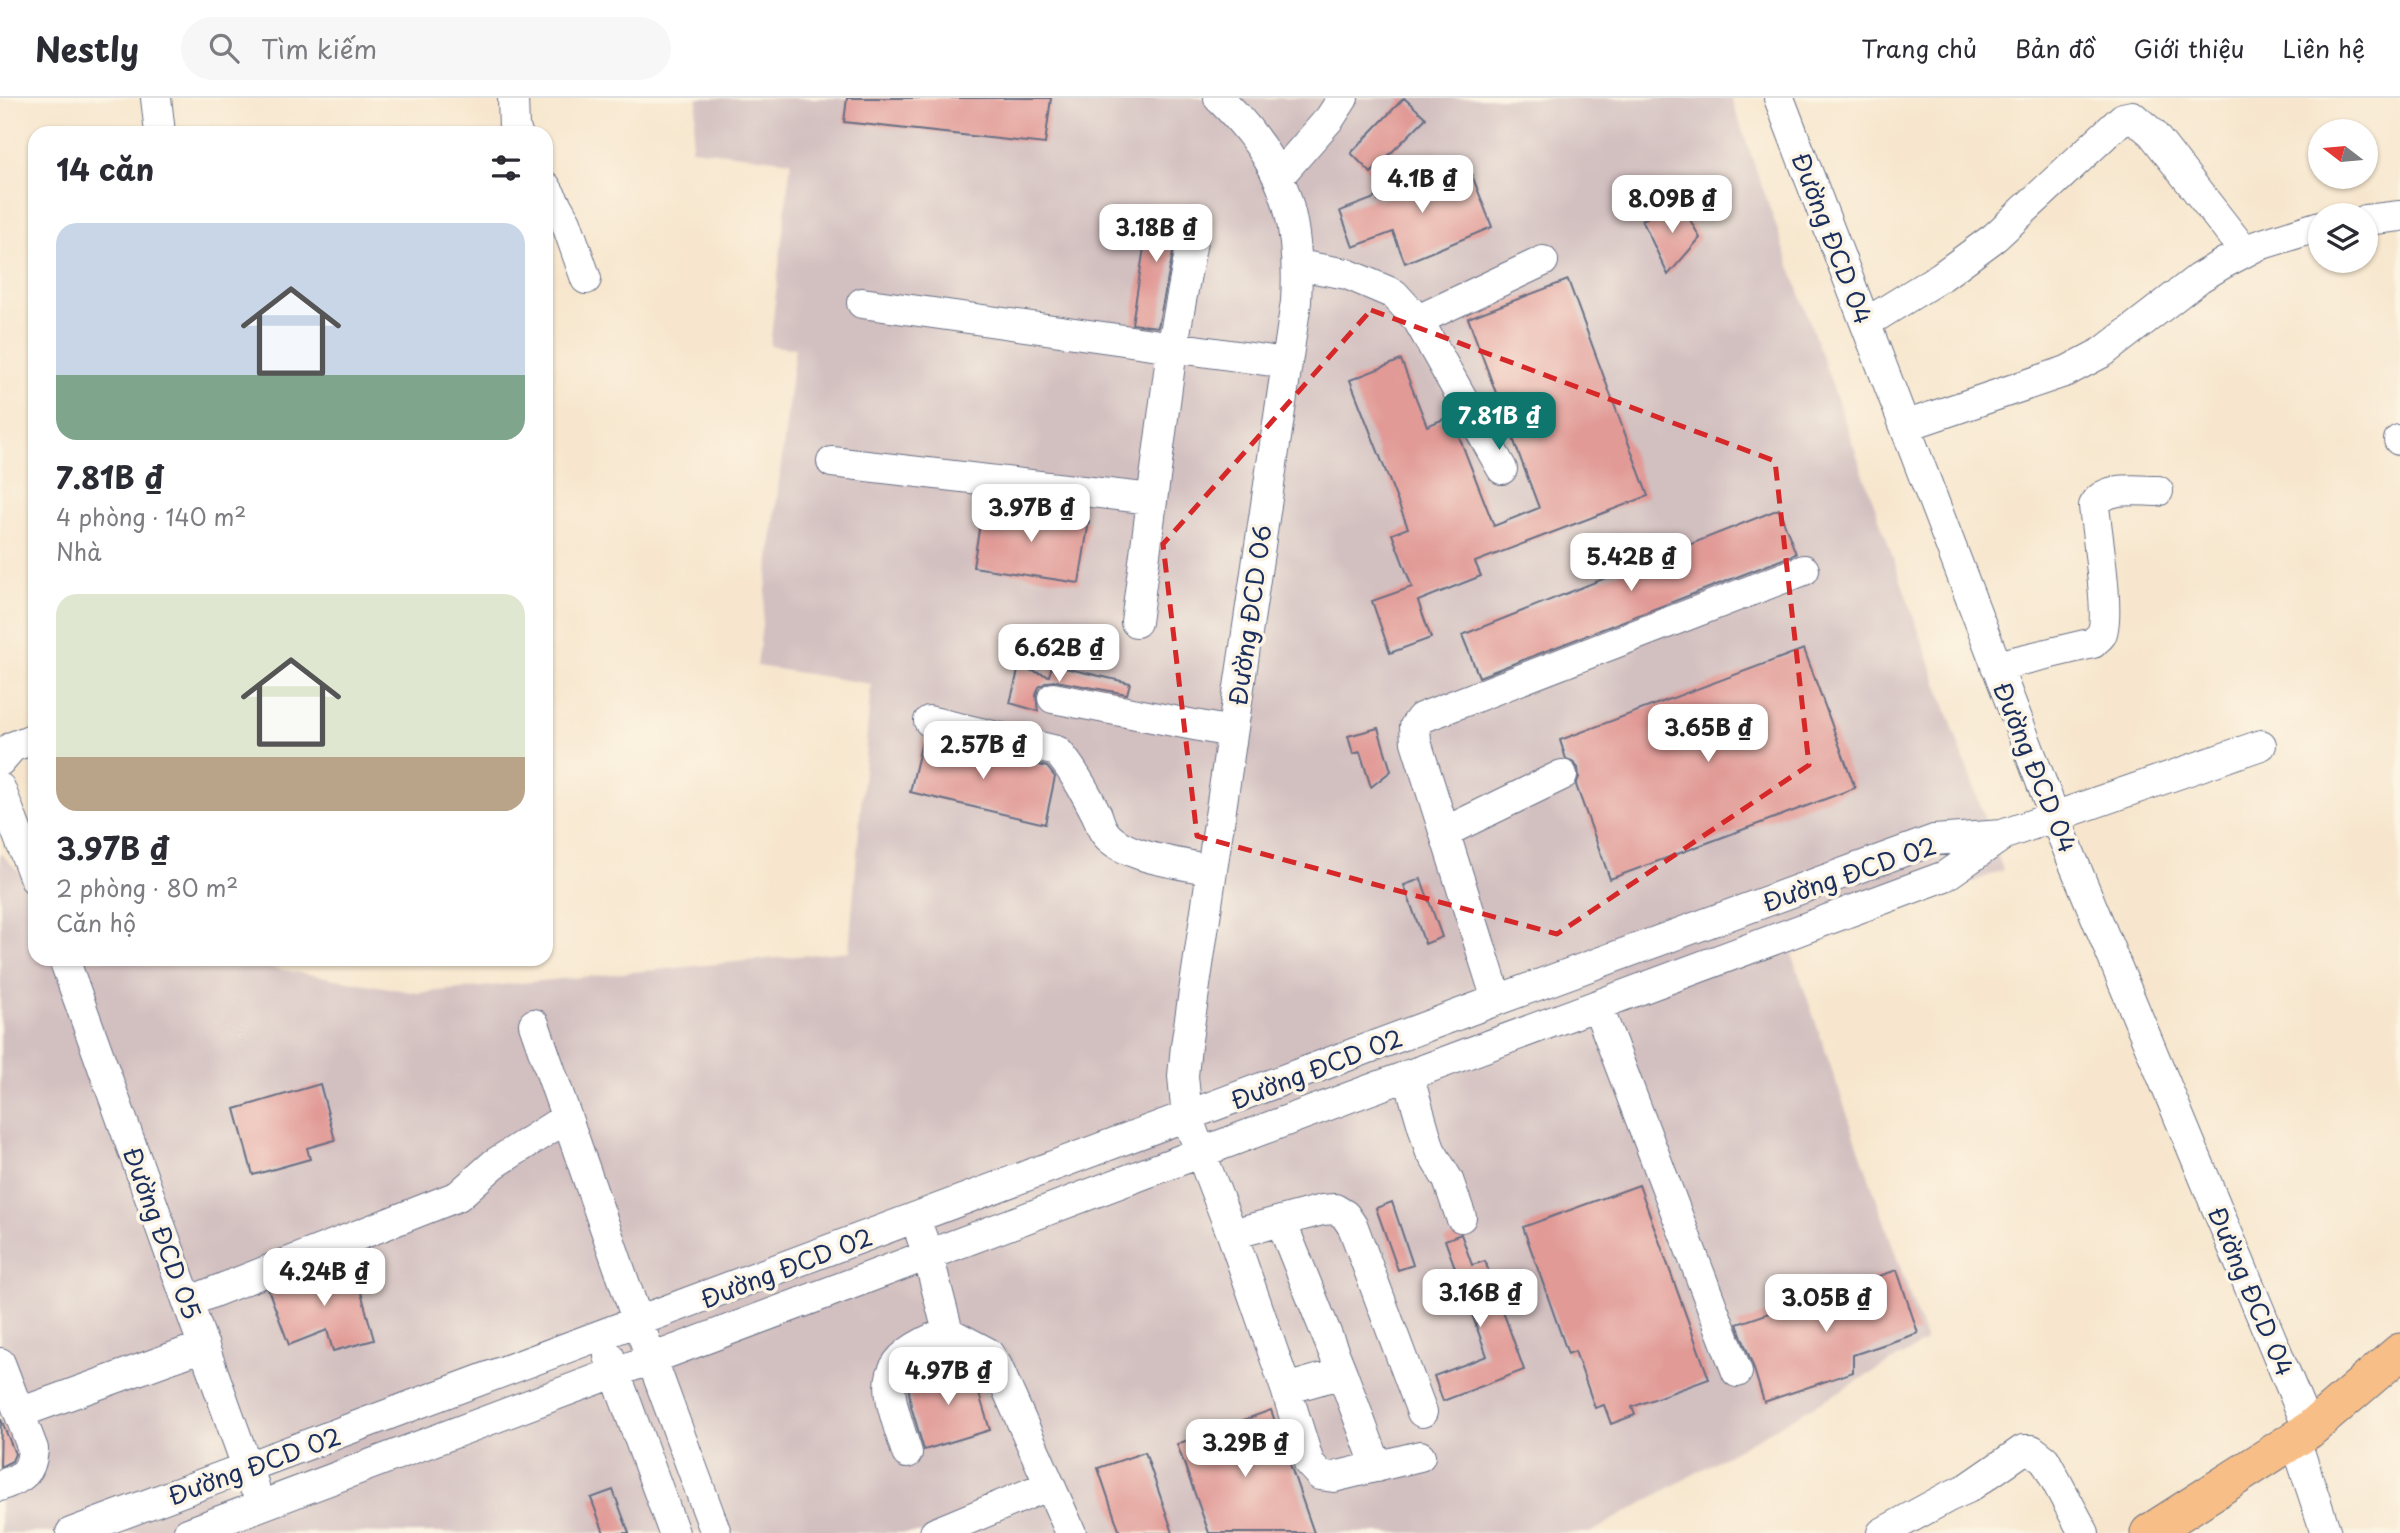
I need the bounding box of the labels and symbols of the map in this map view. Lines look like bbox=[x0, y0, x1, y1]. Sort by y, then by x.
north arrow bbox=[2308, 119, 2378, 189]
street label: Đường ĐCD 04 bbox=[1784, 147, 1882, 329]
pin: 4.1B ₫ bbox=[1365, 156, 1479, 215]
pin: 8.09B ₫ bbox=[1607, 176, 1737, 235]
pin: 3.18B ₫ bbox=[1091, 204, 1221, 264]
pin: 7.81B ₫ bbox=[1434, 392, 1564, 452]
pin: 3.97B ₫ bbox=[966, 484, 1096, 544]
street label: Đường ĐCD 06 bbox=[1219, 522, 1279, 708]
pin: 5.42B ₫ bbox=[1566, 533, 1696, 593]
pin: 6.62B ₫ bbox=[994, 624, 1124, 684]
street label: Đường ĐCD 04 bbox=[1985, 676, 2087, 858]
pin: 3.65B ₫ bbox=[1643, 704, 1773, 764]
pin: 2.57B ₫ bbox=[918, 722, 1048, 781]
street label: Đường ĐCD 02 bbox=[1757, 826, 1941, 920]
street label: Đường ĐCD 02 bbox=[1225, 1019, 1407, 1117]
street label: Đường ĐCD 05 bbox=[115, 1142, 211, 1324]
street label: Đường ĐCD 04 bbox=[2200, 1201, 2304, 1381]
street label: Đường ĐCD 02 bbox=[695, 1218, 877, 1316]
pin: 4.24B ₫ bbox=[259, 1248, 389, 1308]
pin: 3.16B ₫ bbox=[1415, 1270, 1545, 1329]
pin: 3.05B ₫ bbox=[1761, 1274, 1891, 1334]
pin: 4.97B ₫ bbox=[883, 1348, 1013, 1407]
street label: Đường ĐCD 02 bbox=[163, 1417, 345, 1513]
pin: 3.29B ₫ bbox=[1180, 1420, 1310, 1479]

